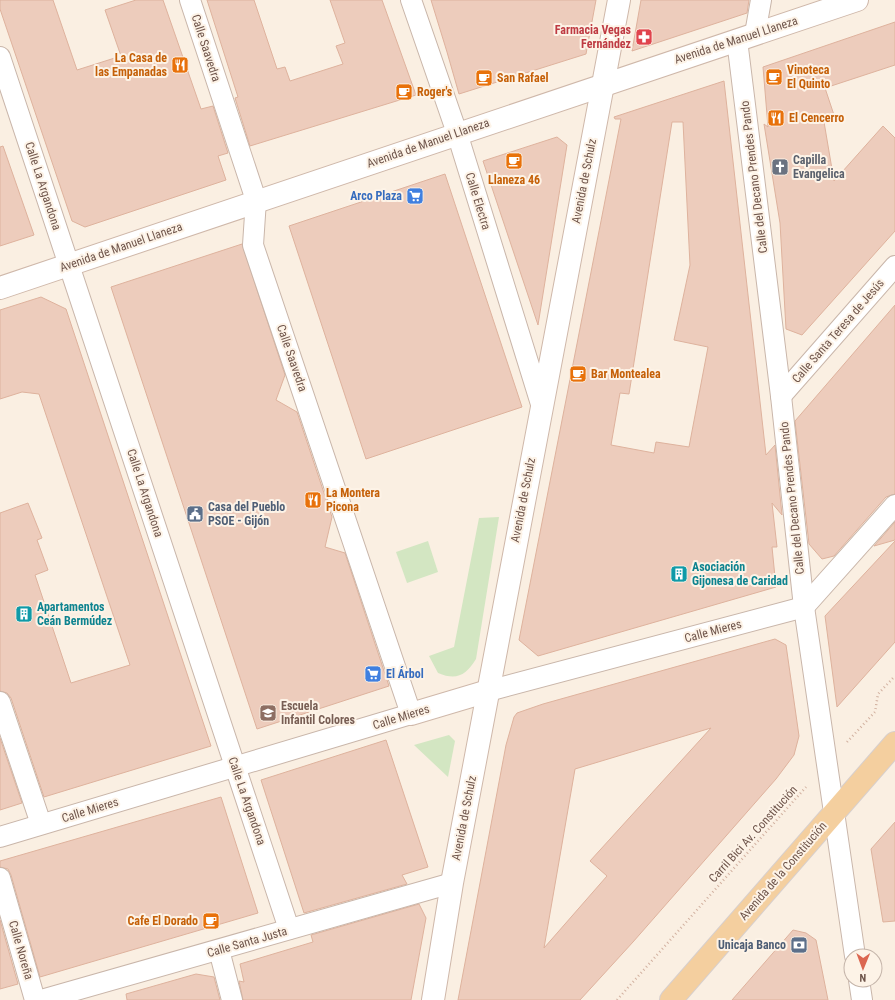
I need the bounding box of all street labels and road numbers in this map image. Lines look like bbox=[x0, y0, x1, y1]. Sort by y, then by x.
street label: Calle Saavedra bbox=[189, 13, 224, 84]
street label: Avenida de Manuel Llaneza bbox=[673, 13, 800, 67]
street label: Calle del Decano Prendes Pando bbox=[738, 100, 770, 254]
street label: Avenida de Manuel Llaneza bbox=[365, 115, 491, 171]
street label: Avenida de Schulz bbox=[569, 137, 599, 225]
street label: Calle La Argandona bbox=[22, 140, 64, 232]
street label: Calle Electra bbox=[463, 171, 493, 232]
street label: Avenida de Manuel Llaneza bbox=[58, 219, 184, 275]
street label: Calle Santa Teresa de Jesús bbox=[789, 276, 887, 386]
street label: Calle Saavedra bbox=[274, 323, 310, 394]
street label: Calle del Decano Prendes Pando bbox=[777, 421, 807, 575]
street label: Calle La Argandona bbox=[124, 447, 166, 539]
street label: Avenida de Schulz bbox=[508, 456, 538, 544]
street label: Calle Mieres bbox=[683, 617, 743, 645]
street label: Calle Mieres bbox=[371, 702, 431, 732]
street label: Calle La Argandona bbox=[225, 755, 269, 847]
street label: Avenida de Schulz bbox=[449, 774, 479, 862]
street label: Carril Bici Av. Constitución bbox=[706, 783, 800, 885]
street label: Calle Mieres bbox=[60, 795, 120, 825]
street label: Avenida de la Constitución bbox=[736, 819, 830, 923]
street label: Calle Noreña bbox=[6, 919, 36, 981]
street label: Calle Santa Justa bbox=[205, 924, 289, 960]

